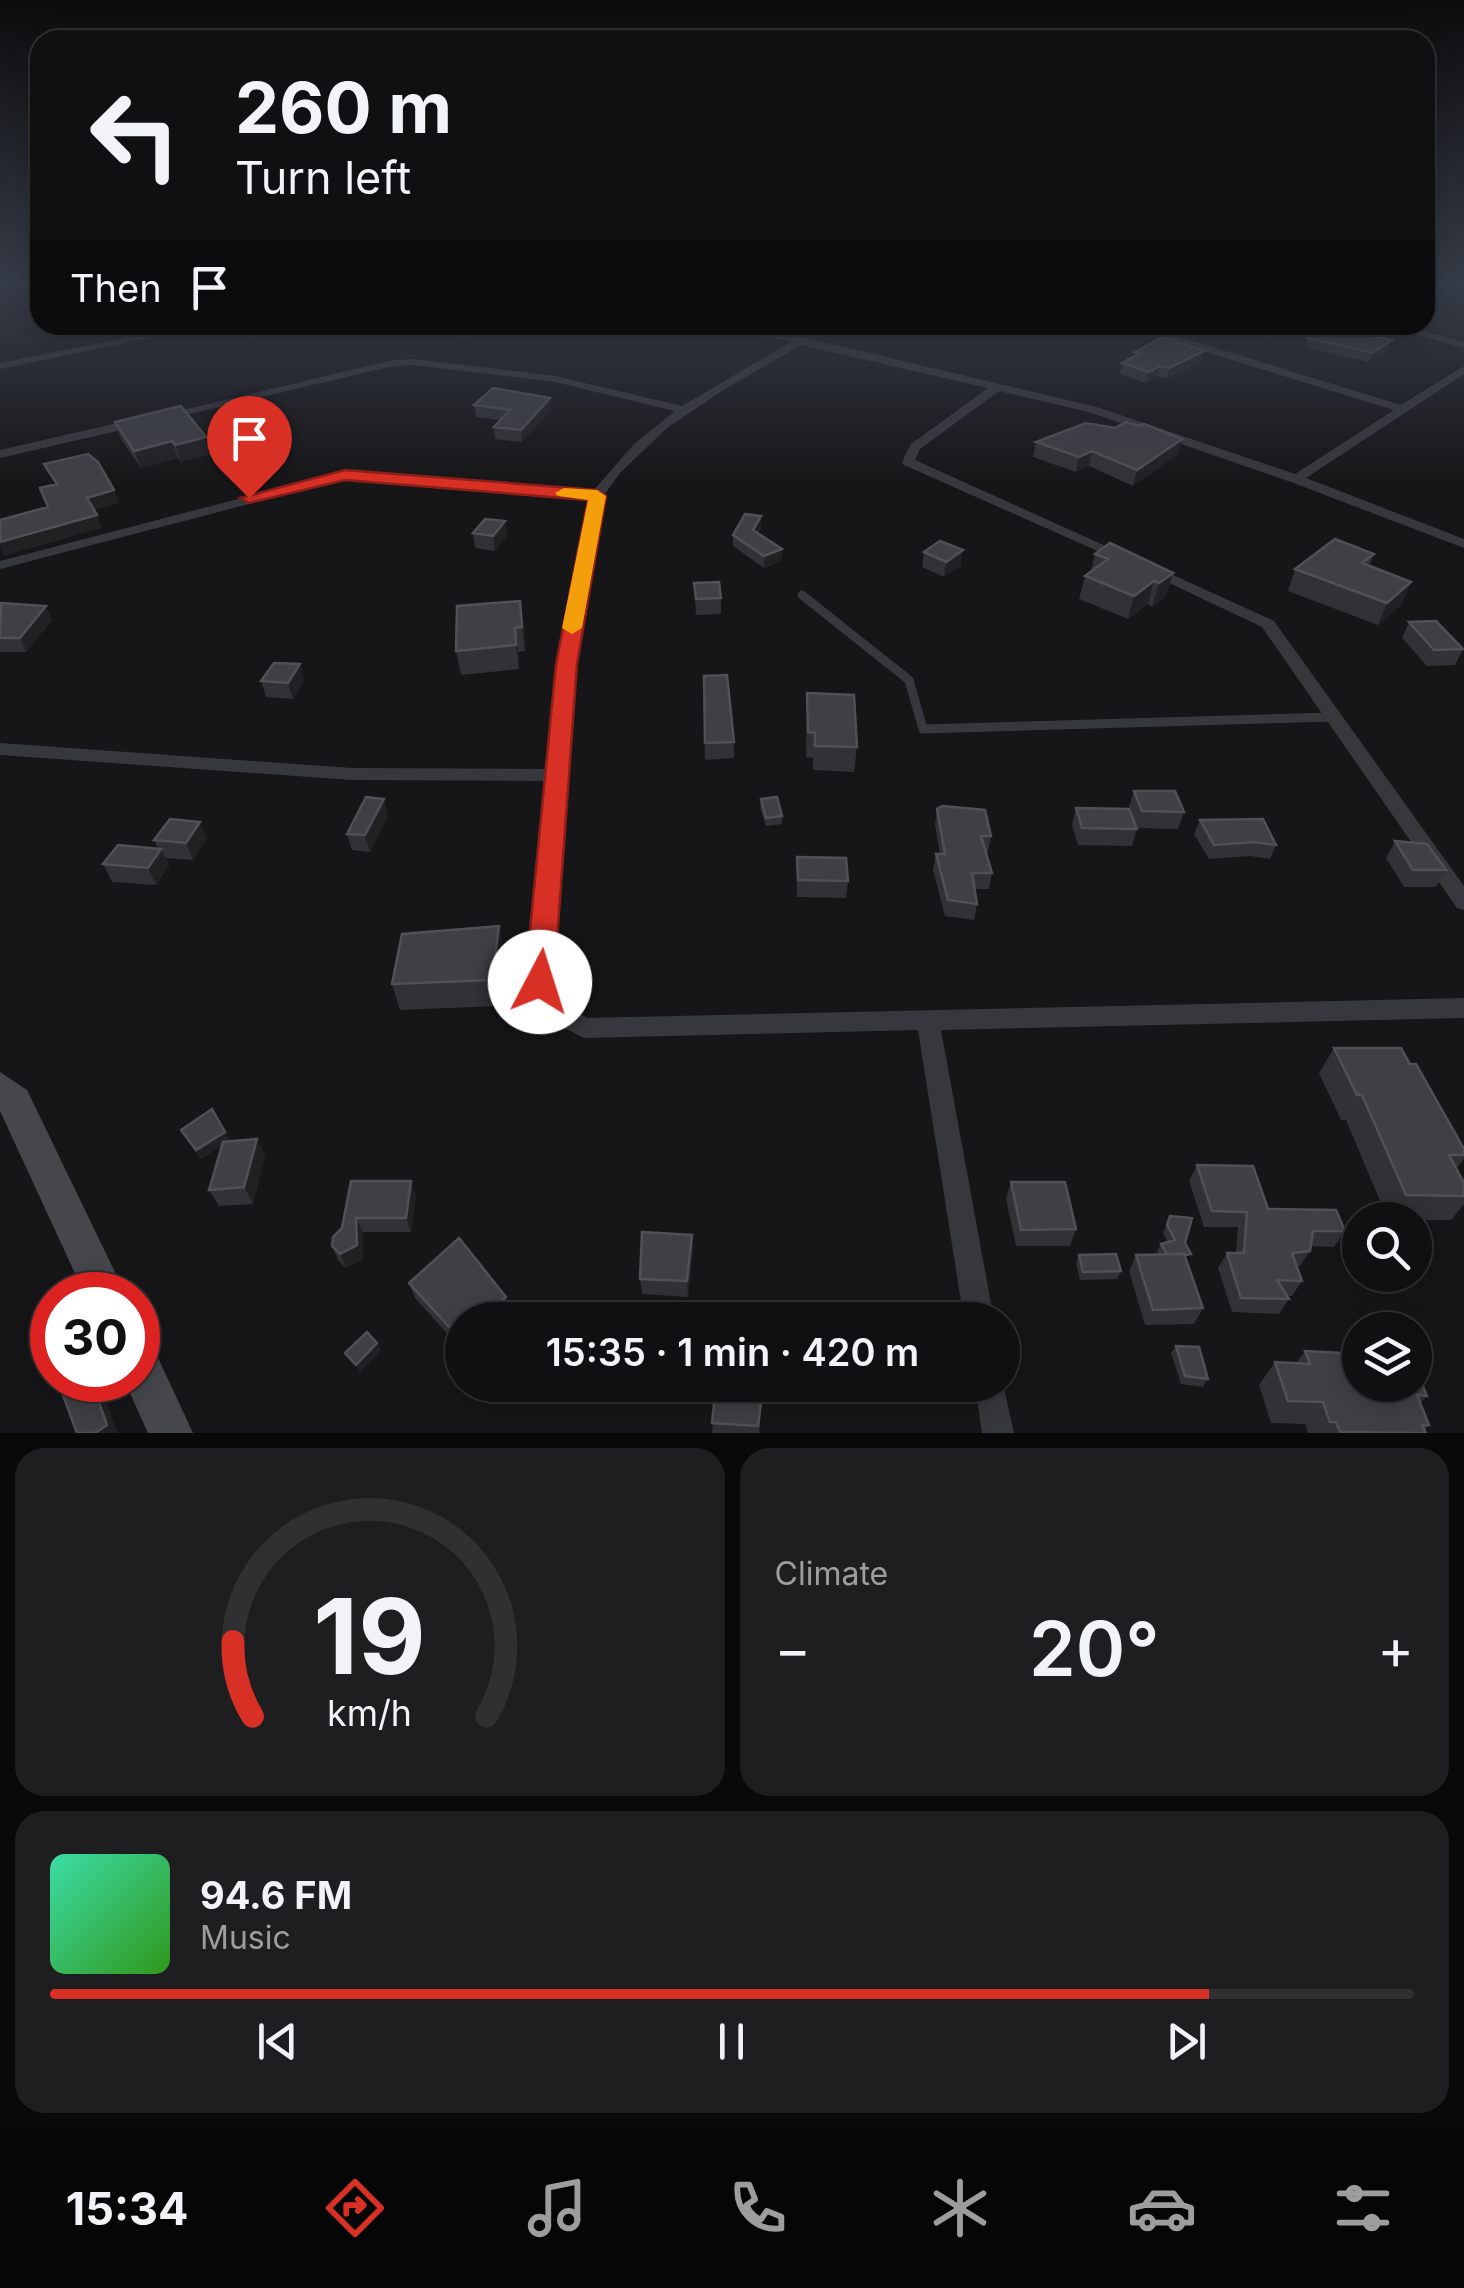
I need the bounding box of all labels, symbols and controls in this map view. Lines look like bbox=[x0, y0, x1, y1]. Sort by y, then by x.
text: 260 m bbox=[235, 65, 452, 150]
icon: left bbox=[70, 70, 200, 200]
text: Turn left bbox=[235, 150, 411, 205]
icon: arrive bbox=[182, 260, 237, 315]
text: Then bbox=[70, 265, 162, 311]
pin bbox=[207, 396, 292, 499]
icon: arrive bbox=[222, 411, 277, 466]
position arrow bbox=[488, 930, 592, 1034]
map controls bbox=[1342, 1202, 1432, 1402]
button: search bbox=[1342, 1202, 1432, 1292]
speed limit sign: 30 bbox=[30, 1272, 160, 1402]
button: layers bbox=[1342, 1312, 1432, 1402]
text: 15:35 · 1 min · 420 m bbox=[546, 1329, 919, 1375]
text: Climate bbox=[775, 1554, 888, 1593]
text: 19 bbox=[314, 1573, 426, 1699]
text: 20° bbox=[1029, 1603, 1160, 1694]
text: − bbox=[775, 1616, 811, 1682]
text: + bbox=[1378, 1616, 1414, 1682]
text: km/h bbox=[327, 1691, 412, 1735]
text: 94.6 FM bbox=[200, 1872, 352, 1918]
text: Music bbox=[200, 1918, 291, 1957]
icon: previous bbox=[250, 2014, 305, 2069]
icon: pause bbox=[704, 2014, 759, 2069]
icon: next bbox=[1159, 2014, 1214, 2069]
icon: directions bbox=[320, 2173, 390, 2243]
icon: music bbox=[522, 2173, 592, 2243]
icon: phone bbox=[723, 2173, 793, 2243]
icon: climate bbox=[925, 2173, 995, 2243]
icon: car bbox=[1127, 2173, 1197, 2243]
icon: filters bbox=[1328, 2173, 1398, 2243]
text: 15:34 bbox=[66, 2181, 188, 2236]

